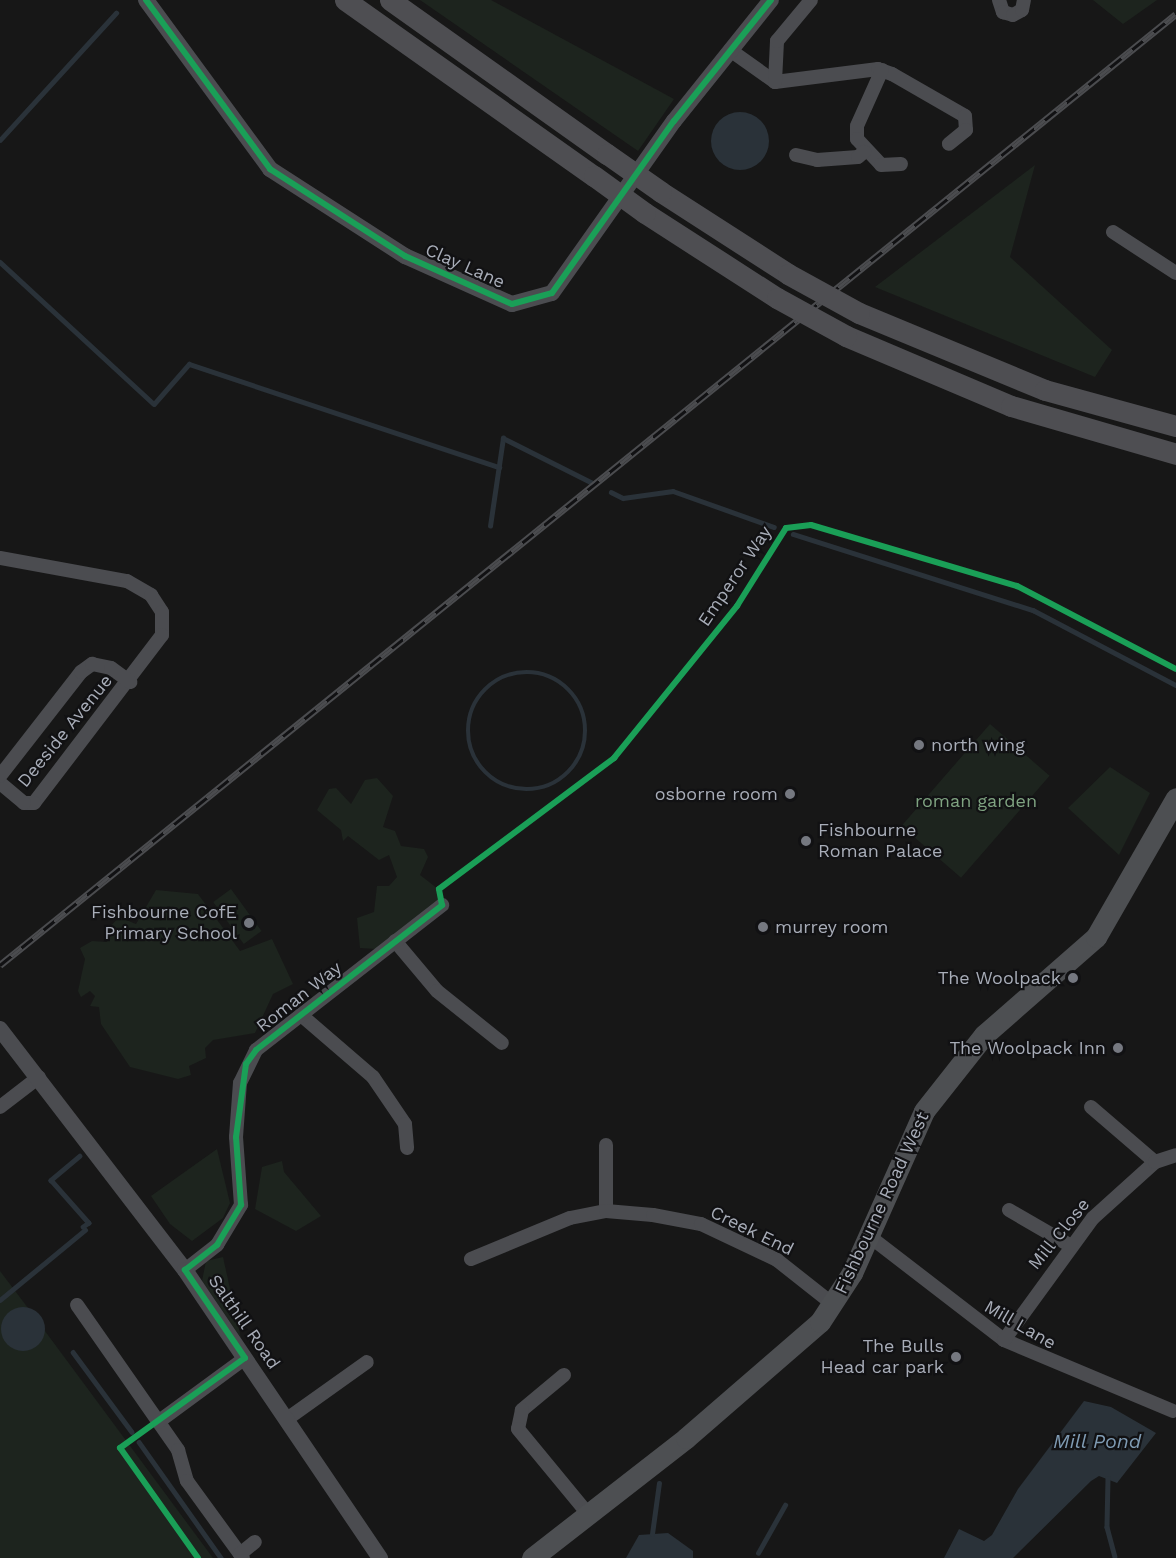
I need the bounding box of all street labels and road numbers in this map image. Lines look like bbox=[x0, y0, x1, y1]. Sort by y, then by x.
street label: Clay Lane bbox=[422, 239, 508, 293]
street label: Emperor Way bbox=[693, 521, 777, 631]
street label: Deeside Avenue bbox=[13, 670, 117, 792]
street label: Roman Way bbox=[252, 957, 346, 1037]
street label: Fishbourne Road West bbox=[830, 1108, 934, 1298]
street label: Mill Close bbox=[1024, 1194, 1094, 1274]
street label: Creek End bbox=[707, 1201, 797, 1261]
street label: Salthill Road bbox=[203, 1270, 285, 1374]
street label: Mill Lane bbox=[980, 1296, 1060, 1354]

